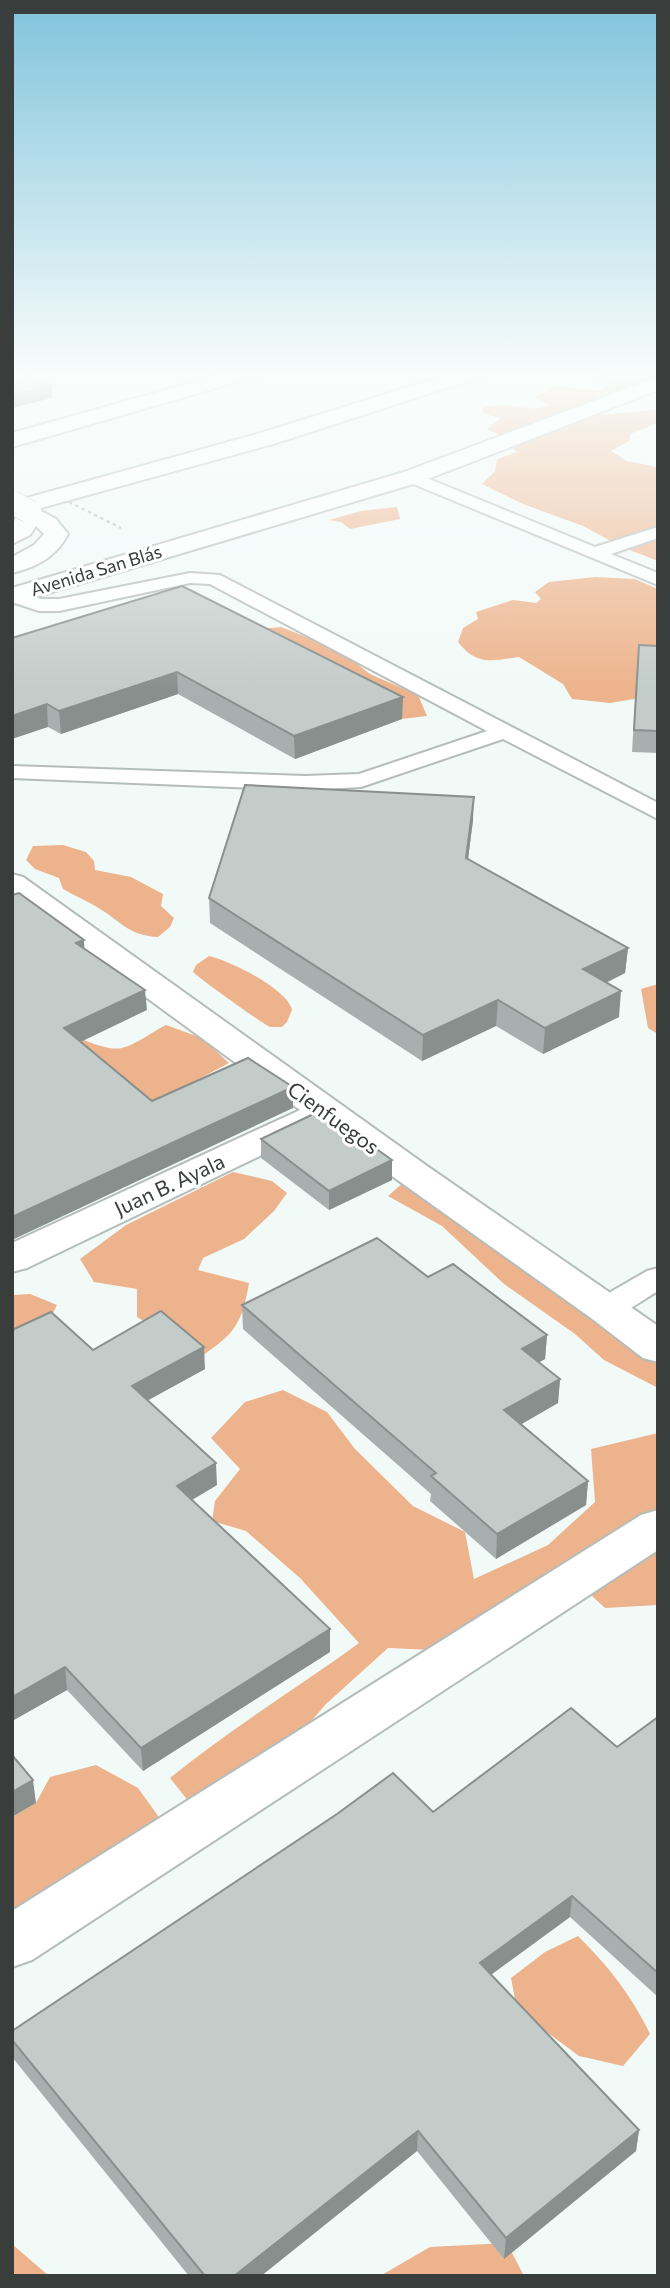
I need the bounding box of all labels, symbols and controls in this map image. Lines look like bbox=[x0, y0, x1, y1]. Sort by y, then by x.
street label: Avenida San Blás bbox=[28, 540, 164, 600]
street label: Cienfuegos bbox=[283, 1075, 385, 1159]
street label: Juan B. Ayala bbox=[110, 1148, 228, 1220]

